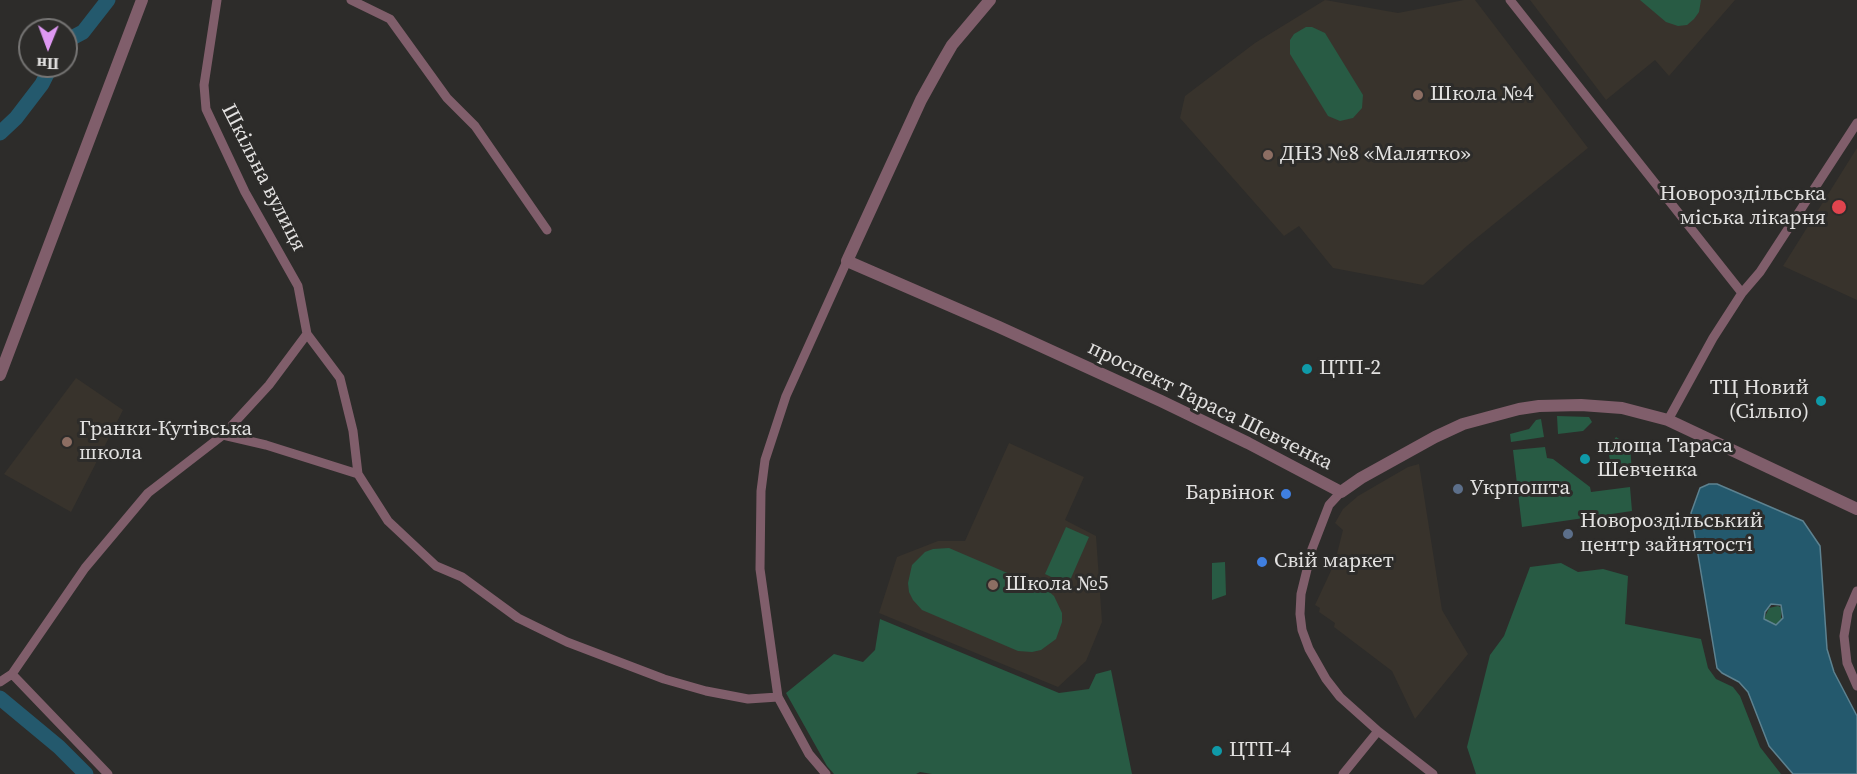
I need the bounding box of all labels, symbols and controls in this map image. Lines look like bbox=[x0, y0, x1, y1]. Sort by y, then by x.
north arrow bbox=[18, 18, 78, 78]
text: Пн bbox=[36, 53, 59, 75]
place label: Школа №4 bbox=[1430, 82, 1534, 108]
marker: Школа №4 bbox=[1411, 88, 1425, 102]
street label: Шкільна вулиця bbox=[215, 100, 311, 256]
place label: ДНЗ №8 «Малятко» bbox=[1280, 142, 1471, 168]
marker: ДНЗ №8 «Малятко» bbox=[1261, 148, 1275, 162]
place label: Новороздільська міська лікарня bbox=[1660, 182, 1826, 232]
marker: Новороздільська міська лікарня bbox=[1830, 198, 1848, 216]
street label: проспект Тараса Шевченка bbox=[1083, 336, 1337, 476]
place label: ЦТП-2 bbox=[1319, 356, 1381, 382]
marker: ЦТП-2 bbox=[1300, 362, 1314, 376]
place label: ТЦ Новий (Сільпо) bbox=[1710, 376, 1809, 426]
marker: ТЦ Новий (Сільпо) bbox=[1814, 394, 1828, 408]
place label: Гранки-Кутівська школа bbox=[79, 417, 252, 467]
place label: площа Тараса Шевченка bbox=[1597, 434, 1733, 484]
marker: Гранки-Кутівська школа bbox=[60, 435, 74, 449]
marker: площа Тараса Шевченка bbox=[1578, 452, 1592, 466]
place label: Укрпошта bbox=[1470, 476, 1570, 502]
place label: Барвінок bbox=[1185, 481, 1274, 507]
marker: Укрпошта bbox=[1451, 482, 1465, 496]
marker: Барвінок bbox=[1279, 487, 1293, 501]
place label: Новороздільський центр зайнятості bbox=[1580, 509, 1763, 559]
marker: Новороздільський центр зайнятості bbox=[1561, 527, 1575, 541]
place label: Свiй маркет bbox=[1274, 549, 1394, 575]
marker: Свiй маркет bbox=[1255, 555, 1269, 569]
place label: Школа №5 bbox=[1005, 572, 1109, 598]
marker: Школа №5 bbox=[986, 578, 1000, 592]
place label: ЦТП-4 bbox=[1229, 738, 1291, 764]
marker: ЦТП-4 bbox=[1210, 744, 1224, 758]

